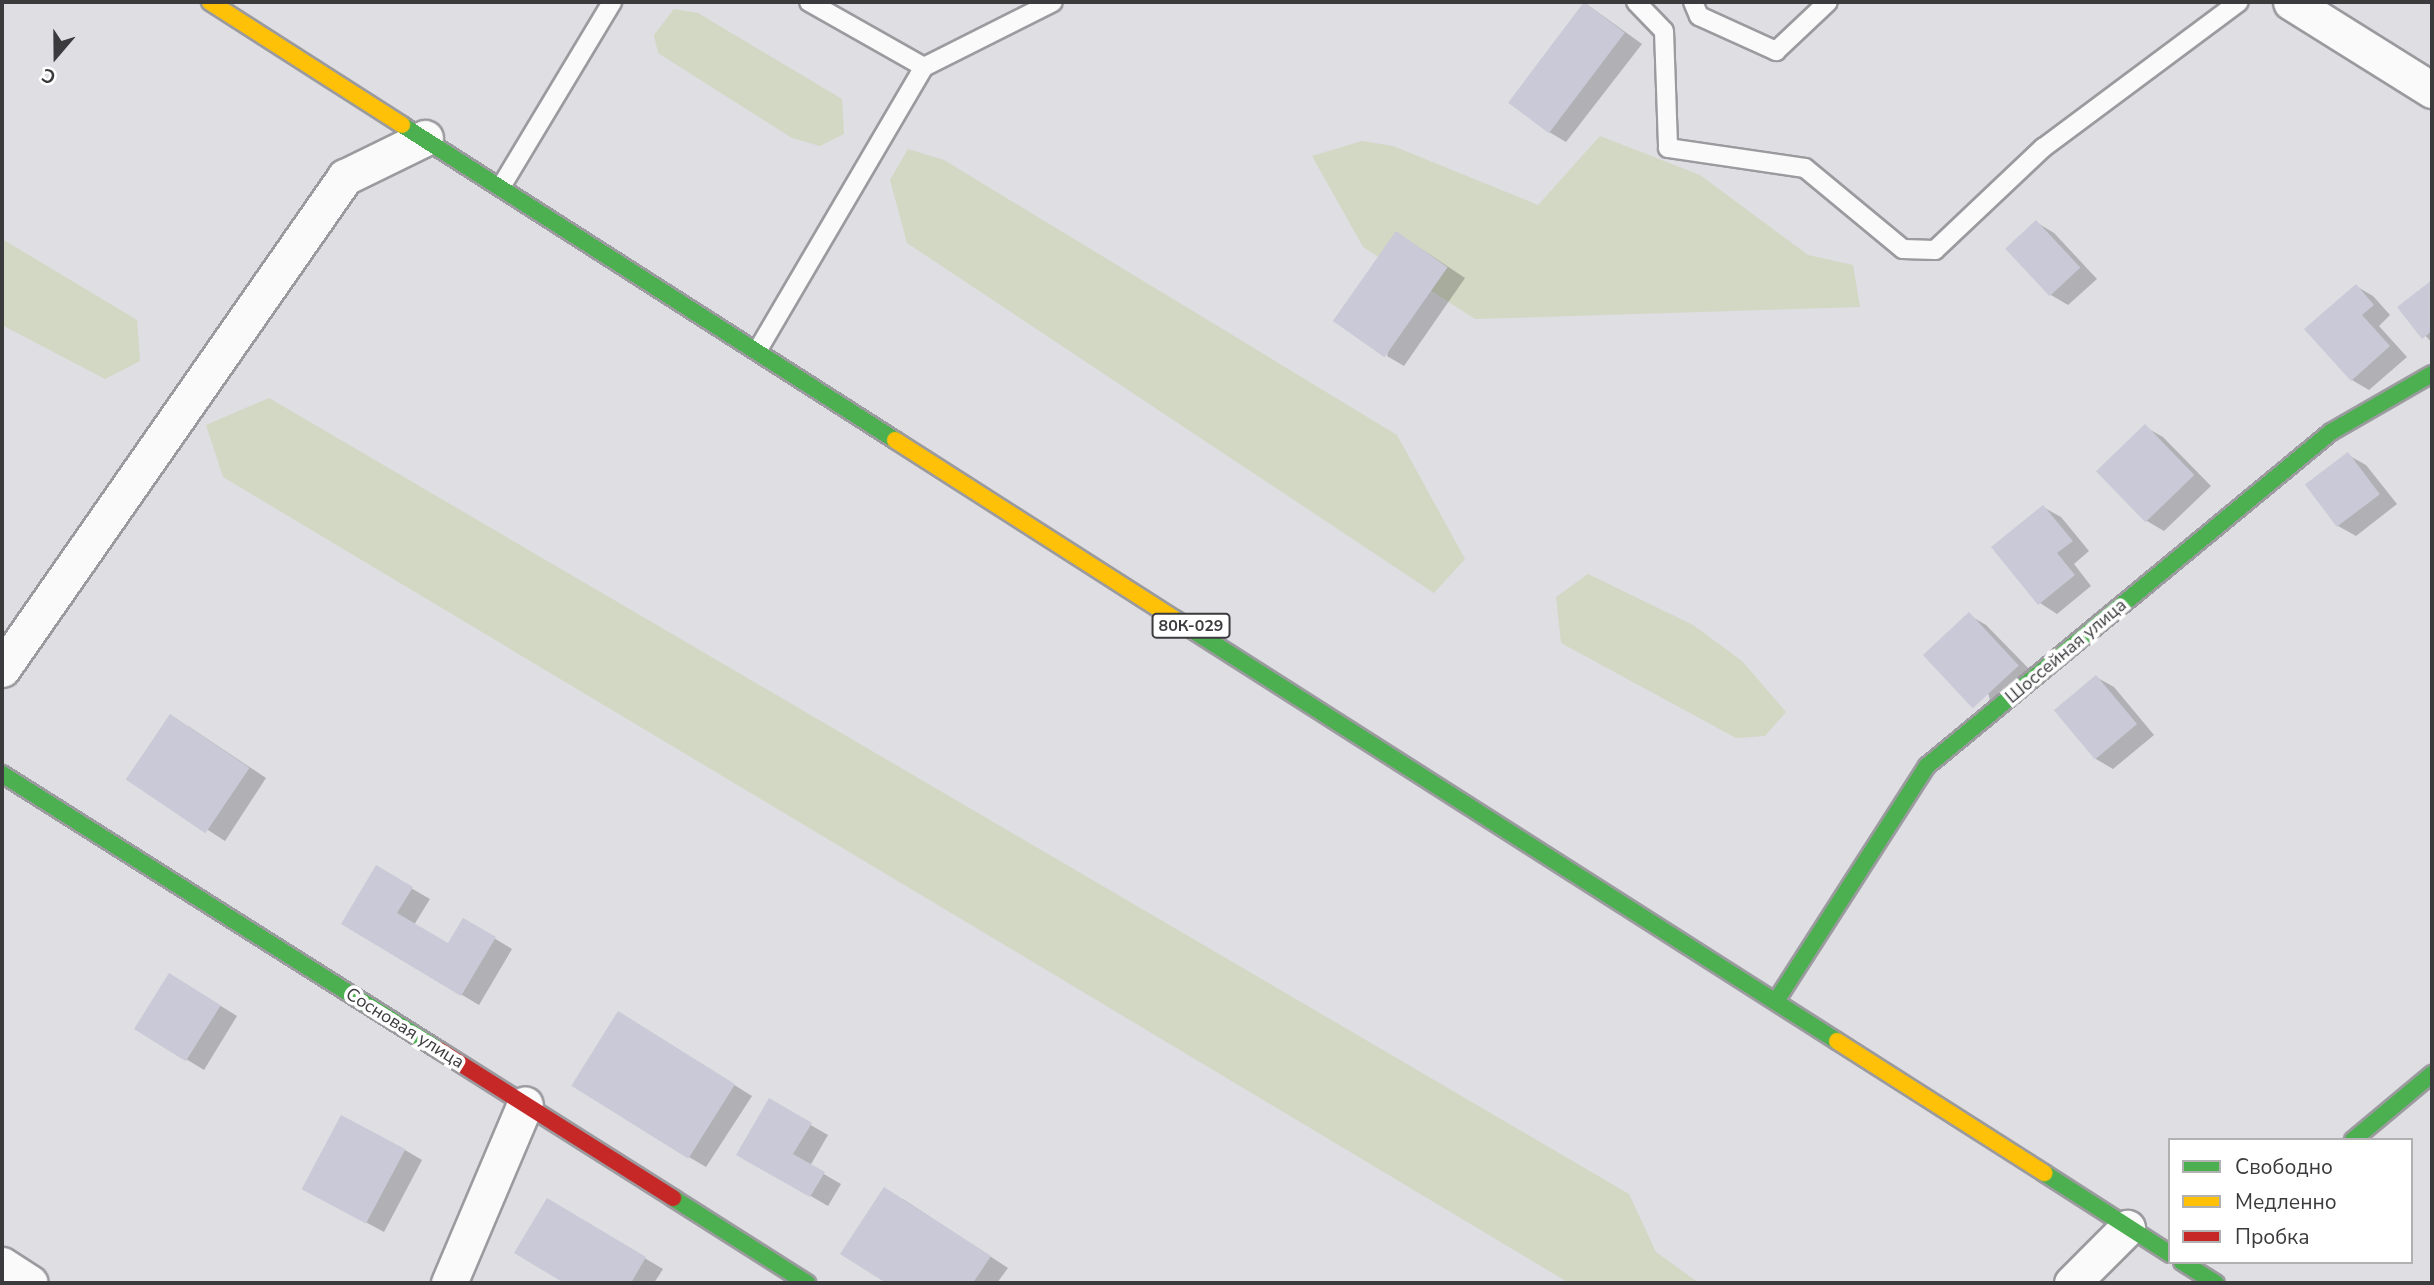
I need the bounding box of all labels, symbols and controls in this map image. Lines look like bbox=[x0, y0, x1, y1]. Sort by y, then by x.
north arrow bbox=[21, 21, 91, 91]
text: С bbox=[38, 61, 59, 90]
street label: Шоссейная улица bbox=[2001, 594, 2131, 708]
road number: 80К-029 bbox=[1151, 614, 1231, 638]
street label: Сосновая улица bbox=[342, 983, 468, 1073]
legend bbox=[2168, 1138, 2413, 1264]
text: Свободно bbox=[2235, 1153, 2333, 1181]
text: Медленно bbox=[2235, 1188, 2337, 1216]
text: Пробка bbox=[2235, 1223, 2309, 1251]

